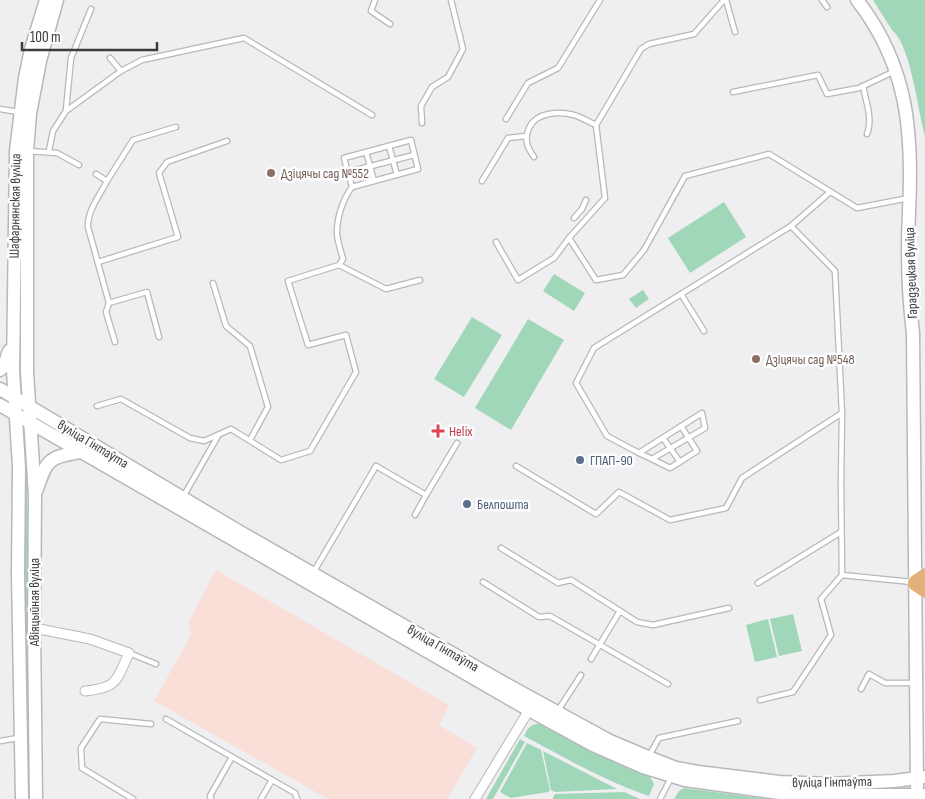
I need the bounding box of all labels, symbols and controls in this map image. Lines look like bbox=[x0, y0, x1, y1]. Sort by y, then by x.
scale bar bbox=[22, 20, 158, 52]
text: 100 m bbox=[30, 28, 61, 47]
street label: Шафарнянская вуліца bbox=[6, 153, 24, 259]
place label: Дзіцячы сад №552 bbox=[281, 165, 369, 182]
marker: Дзіцячы сад №552 bbox=[265, 167, 277, 179]
street label: Гарадзецкая вуліца bbox=[901, 227, 921, 319]
place label: Дзіцячы сад №548 bbox=[766, 351, 855, 368]
marker: Дзіцячы сад №548 bbox=[750, 353, 762, 365]
street label: вуліца Гінтаўта bbox=[54, 416, 132, 472]
place label: Helix bbox=[449, 423, 473, 440]
marker: Helix bbox=[431, 424, 445, 438]
place label: ГПАП-90 bbox=[590, 452, 633, 469]
marker: ГПАП-90 bbox=[574, 454, 586, 466]
place label: Белпошта bbox=[477, 496, 529, 513]
marker: Белпошта bbox=[461, 498, 473, 510]
street label: Авіяцыйная вуліца bbox=[26, 558, 43, 647]
street label: вуліца Гінтаўта bbox=[404, 621, 482, 675]
street label: вуліца Гінтаўта bbox=[792, 773, 872, 791]

